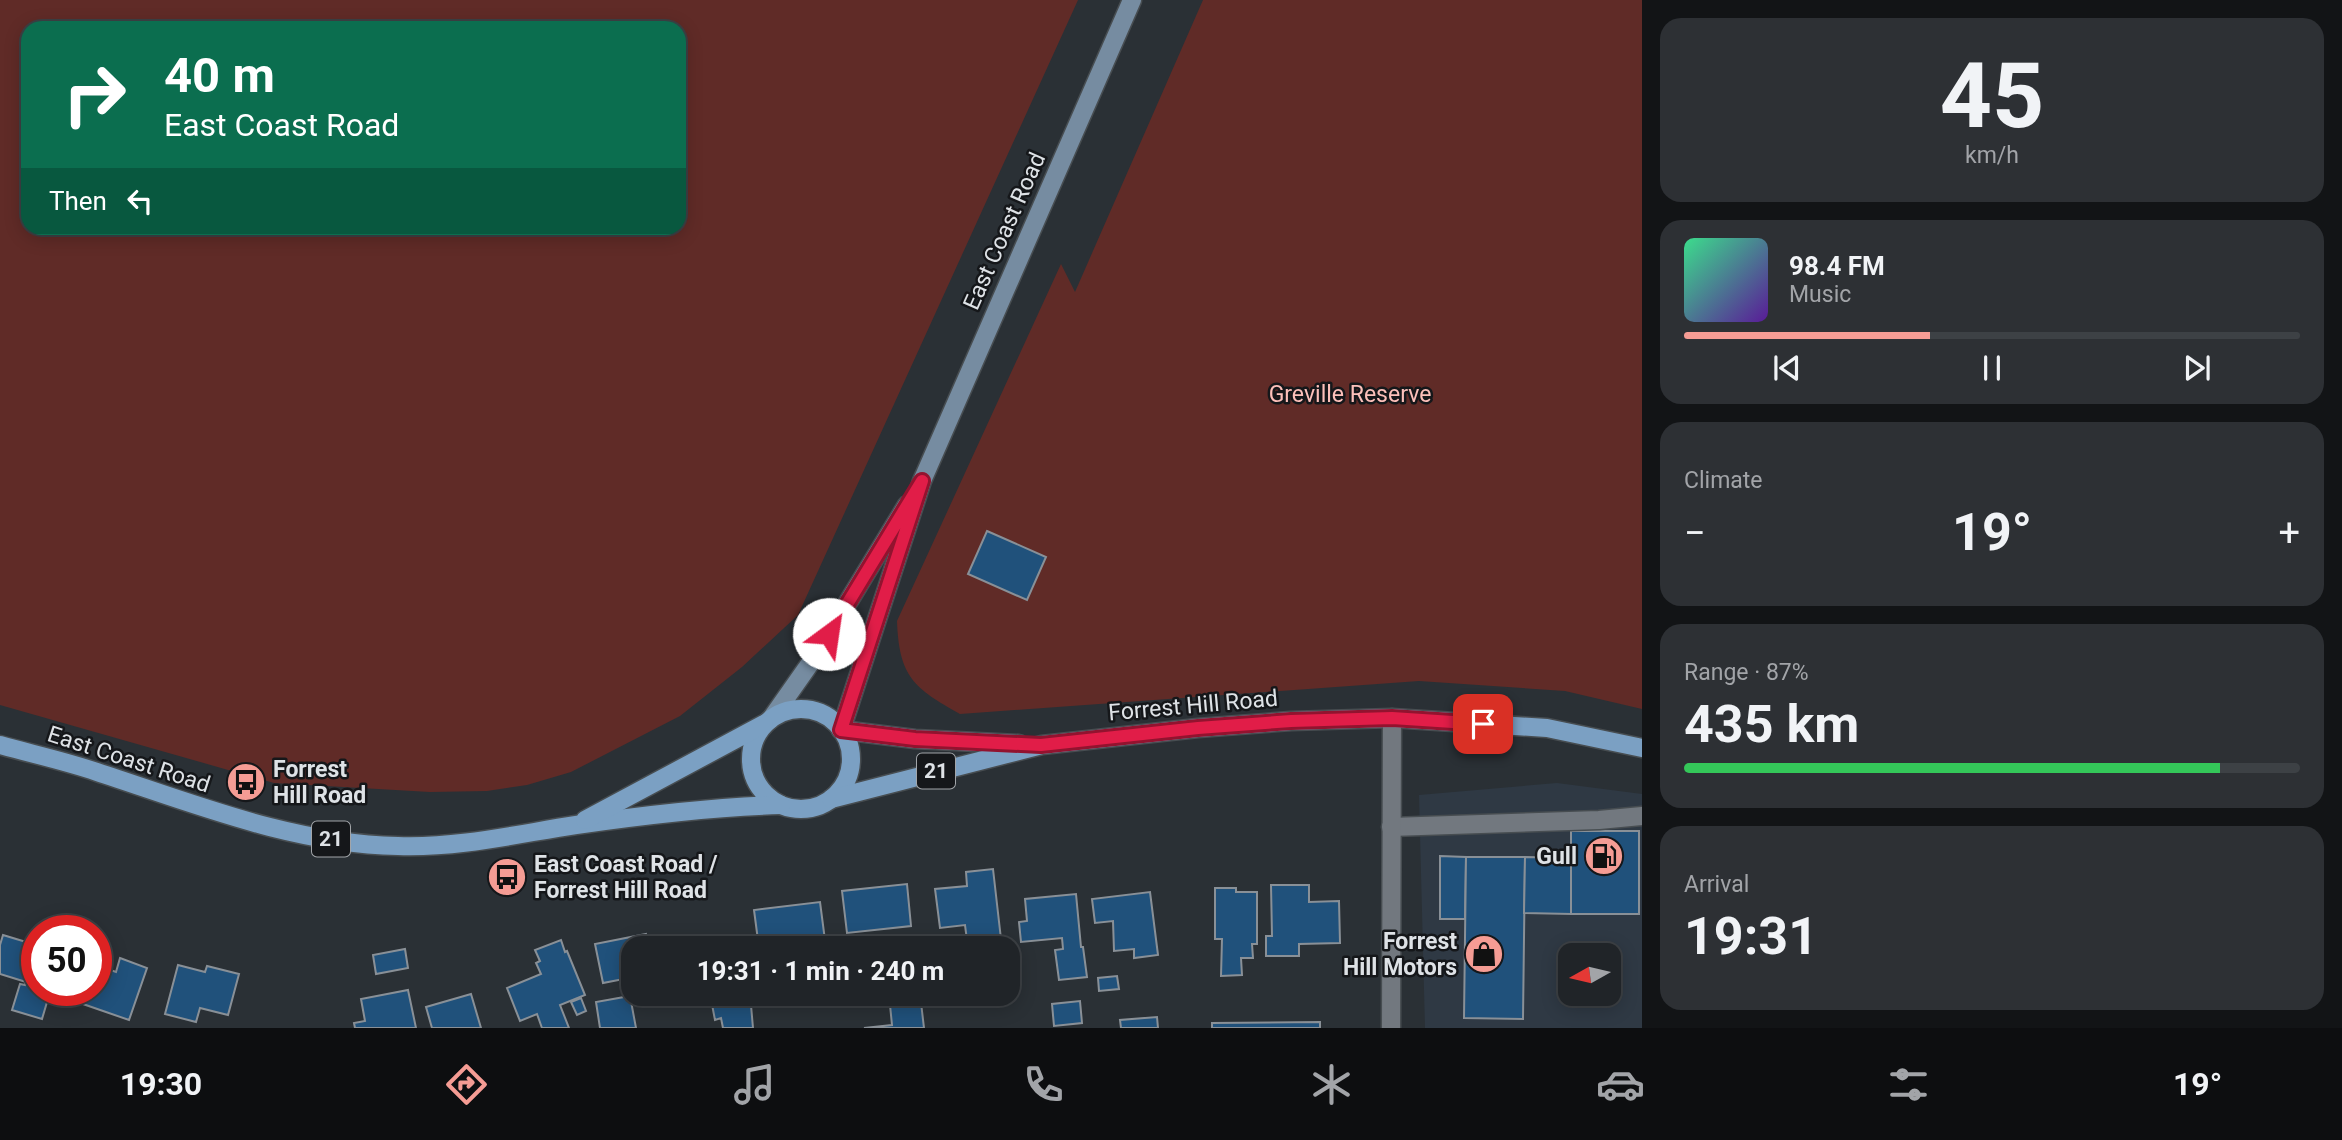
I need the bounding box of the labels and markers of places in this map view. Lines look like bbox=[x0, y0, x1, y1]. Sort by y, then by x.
pin bbox=[1453, 694, 1513, 754]
place label: Forrest Hill Road bbox=[273, 756, 366, 809]
bus stop icon: Forrest Hill Road bbox=[225, 761, 267, 803]
fuel station icon: Gull bbox=[1583, 835, 1625, 877]
place label: Gull bbox=[1536, 843, 1577, 870]
place label: East Coast Road / Forrest Hill Road bbox=[534, 851, 718, 904]
bus stop icon: East Coast Road / Forrest Hill Road bbox=[486, 856, 528, 898]
place label: Forrest Hill Motors bbox=[1343, 928, 1457, 981]
shop icon: Forrest Hill Motors bbox=[1463, 933, 1505, 975]

